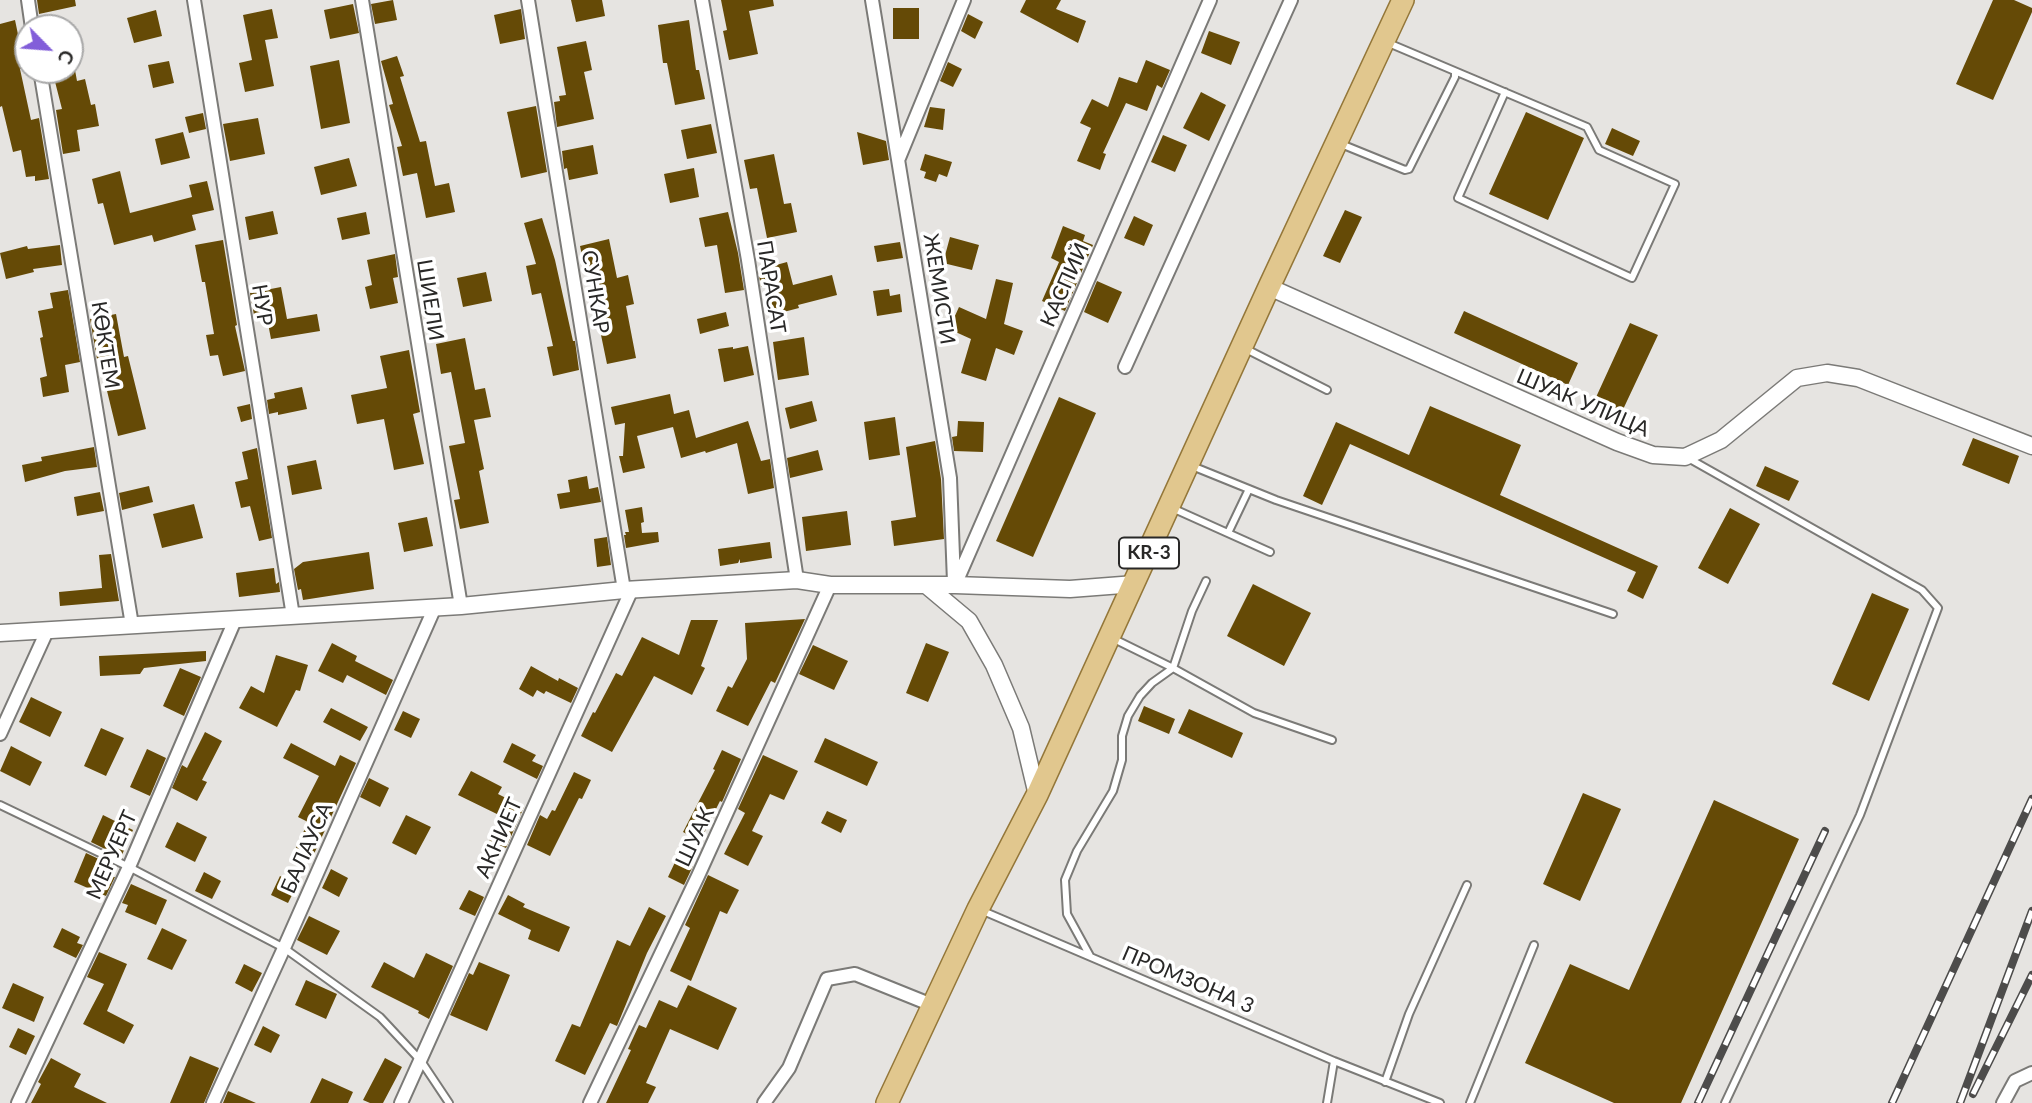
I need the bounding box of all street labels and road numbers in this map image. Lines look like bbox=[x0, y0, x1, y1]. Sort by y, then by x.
street label: ЖЕМИСТИ bbox=[918, 232, 960, 346]
street label: ПАРАСАТ bbox=[751, 239, 791, 335]
street label: КАСПИЙ bbox=[1035, 239, 1095, 331]
street label: СУНКАР bbox=[576, 249, 614, 335]
street label: ШИЕЛИ bbox=[411, 258, 449, 342]
street label: НУР bbox=[246, 282, 278, 328]
street label: КӨКТЕМ bbox=[86, 299, 124, 391]
street label: ШУАК УЛИЦА bbox=[1513, 364, 1653, 442]
road number: KR-3 bbox=[1119, 538, 1179, 568]
street label: АКНИЕТ bbox=[470, 794, 528, 882]
street label: БАЛАУСА bbox=[276, 799, 338, 897]
street label: ШУАК bbox=[670, 803, 720, 871]
street label: МЕРУЕРТ bbox=[81, 807, 143, 903]
street label: ПРОМЗОНА 3 bbox=[1118, 941, 1258, 1019]

